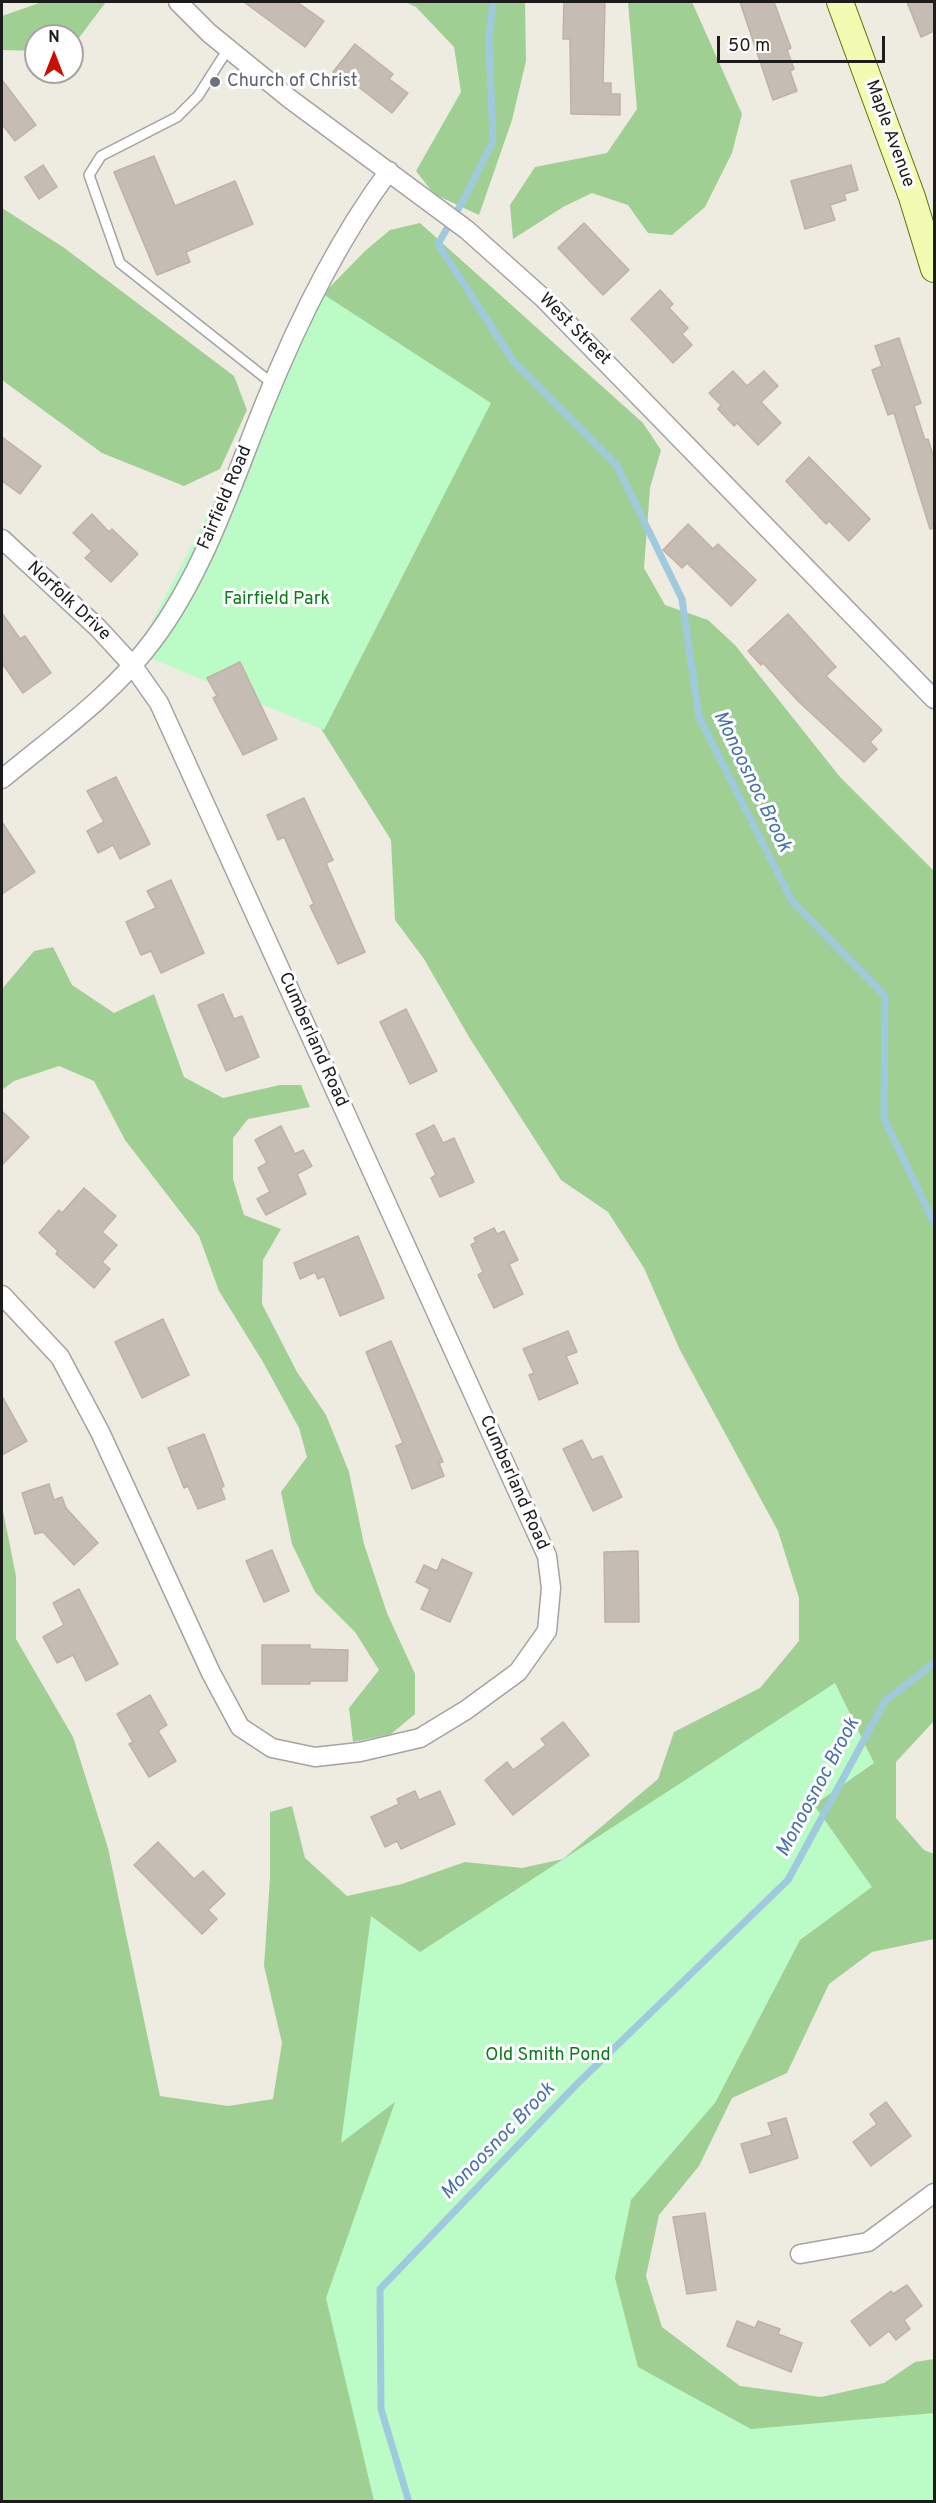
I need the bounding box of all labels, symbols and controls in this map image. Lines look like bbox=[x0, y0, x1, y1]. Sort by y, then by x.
north arrow bbox=[24, 24, 84, 84]
scale bar bbox=[720, 24, 888, 62]
text: N bbox=[48, 28, 60, 48]
text: 50 m bbox=[728, 35, 770, 58]
place label: Church of Christ bbox=[227, 71, 358, 93]
marker: Church of Christ bbox=[208, 75, 222, 89]
street label: Maple Avenue bbox=[860, 77, 918, 191]
street label: West Street bbox=[533, 289, 615, 371]
street label: Fairfield Road bbox=[194, 443, 258, 553]
street label: Norfolk Drive bbox=[22, 558, 114, 646]
park label: Fairfield Park bbox=[224, 589, 330, 611]
water label: Monoosnoc Brook bbox=[706, 708, 796, 856]
street label: Cumberland Road bbox=[273, 969, 351, 1111]
street label: Cumberland Road bbox=[474, 1412, 552, 1554]
water label: Monoosnoc Brook bbox=[772, 1714, 866, 1862]
park label: Old Smith Pond bbox=[485, 2045, 611, 2067]
water label: Monoosnoc Brook bbox=[437, 2078, 561, 2206]

